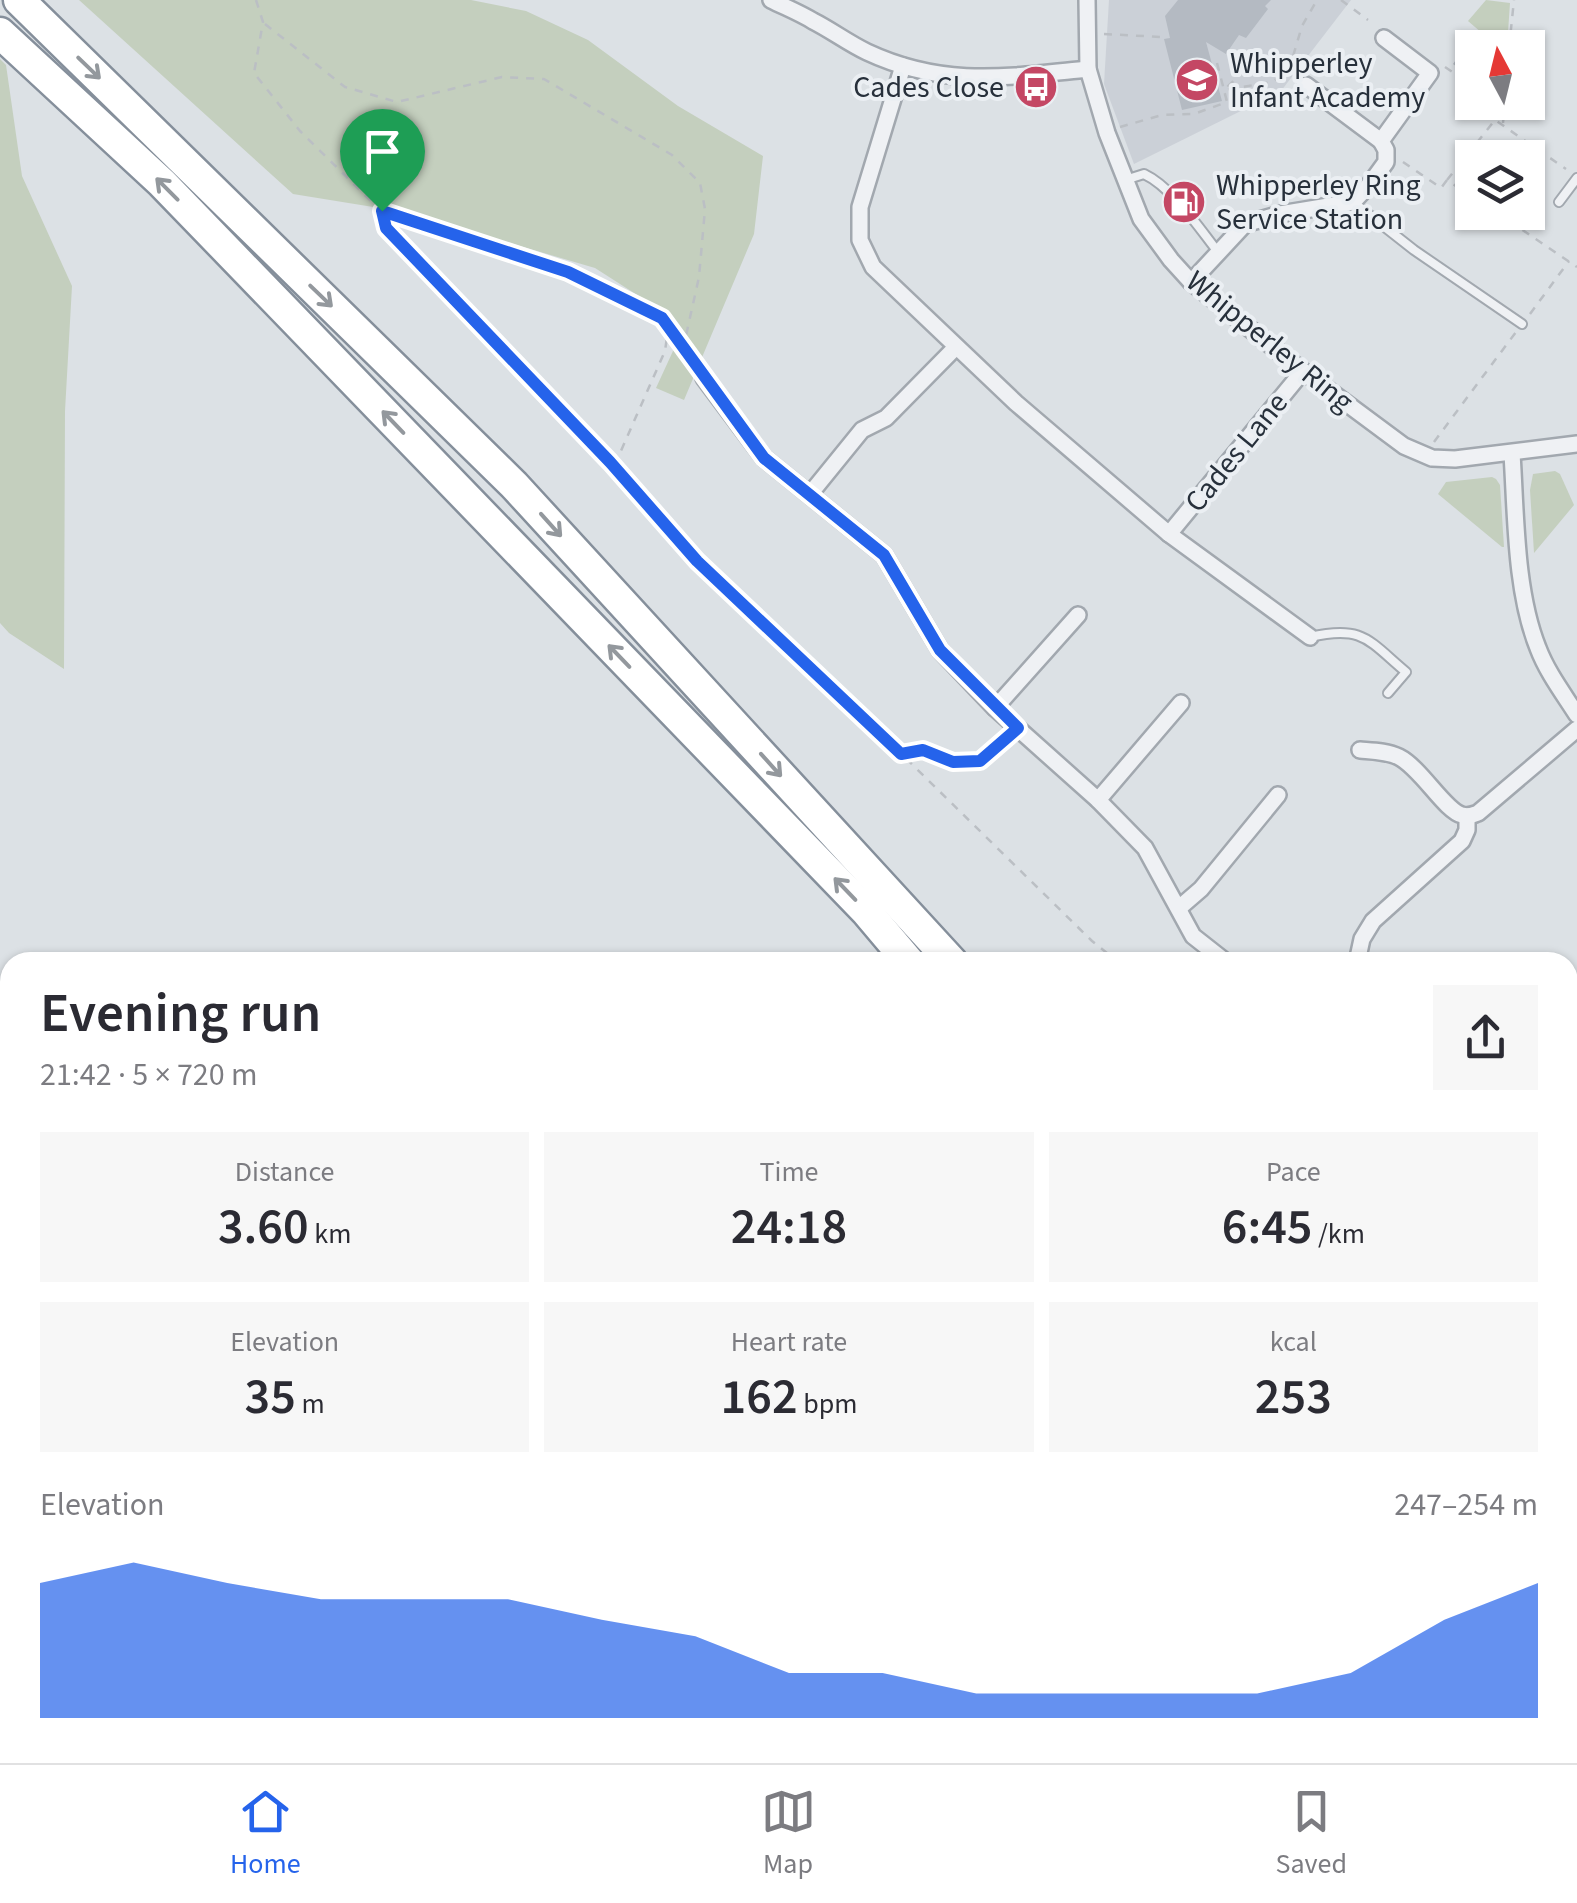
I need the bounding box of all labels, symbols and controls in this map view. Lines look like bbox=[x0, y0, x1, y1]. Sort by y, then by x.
north arrow bbox=[1455, 30, 1545, 120]
map controls bbox=[1455, 30, 1545, 230]
place label: Whipperley Infant Academy bbox=[1230, 42, 1425, 119]
one-way arrow bbox=[76, 56, 100, 80]
school or university icon: Whipperley Infant Academy bbox=[1174, 57, 1220, 103]
bus stop icon: Cades Close bbox=[1013, 64, 1059, 110]
place label: Cades Close bbox=[853, 66, 1004, 109]
pin bbox=[340, 109, 425, 212]
icon: arrive bbox=[355, 124, 410, 179]
button: layers bbox=[1455, 140, 1545, 230]
place label: Whipperley Ring Service Station bbox=[1216, 164, 1421, 241]
one-way arrow bbox=[155, 177, 179, 201]
fuel station icon: Whipperley Ring Service Station bbox=[1161, 179, 1207, 225]
street label: Whipperley Ring bbox=[1177, 260, 1363, 422]
one-way arrow bbox=[309, 283, 333, 307]
street label: Cades Lane bbox=[1175, 383, 1298, 522]
one-way arrow bbox=[382, 410, 405, 435]
one-way arrow bbox=[539, 512, 562, 537]
one-way arrow bbox=[607, 644, 631, 668]
one-way arrow bbox=[759, 752, 782, 777]
one-way arrow bbox=[834, 877, 857, 902]
text: Evening run bbox=[40, 975, 321, 1053]
button: share bbox=[1433, 985, 1538, 1090]
text: 21:42 · 5 × 720 m bbox=[40, 1052, 258, 1098]
text: Distance bbox=[235, 1152, 334, 1192]
text: Time bbox=[759, 1152, 818, 1192]
text: Pace bbox=[1266, 1152, 1321, 1192]
text: 3.60 bbox=[218, 1192, 309, 1263]
text: 24:18 bbox=[731, 1192, 847, 1263]
text: 6:45 bbox=[1222, 1192, 1312, 1263]
text: km bbox=[309, 1214, 351, 1254]
text: /km bbox=[1312, 1214, 1365, 1254]
text: Elevation bbox=[230, 1322, 339, 1362]
text: Heart rate bbox=[731, 1322, 847, 1362]
text: kcal bbox=[1270, 1322, 1317, 1362]
text: 35 bbox=[245, 1362, 296, 1433]
text: 162 bbox=[721, 1362, 798, 1433]
text: 253 bbox=[1255, 1362, 1332, 1433]
text: m bbox=[296, 1384, 325, 1424]
text: bpm bbox=[798, 1384, 857, 1424]
text: Elevation bbox=[40, 1482, 165, 1528]
text: 247–254 m bbox=[1394, 1482, 1538, 1528]
tab: Home bbox=[230, 1784, 301, 1884]
tab: Map bbox=[761, 1784, 816, 1884]
tab: Saved bbox=[1276, 1784, 1347, 1884]

